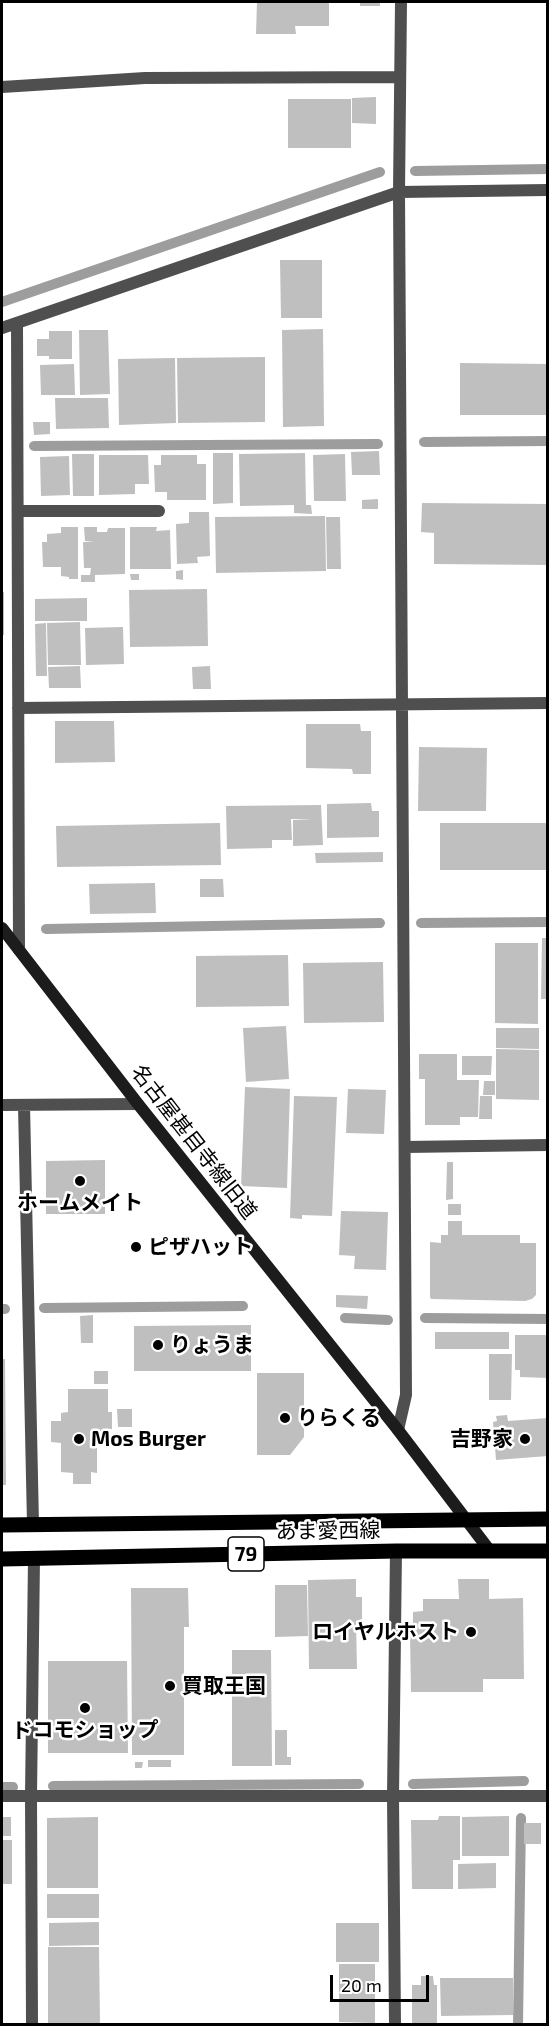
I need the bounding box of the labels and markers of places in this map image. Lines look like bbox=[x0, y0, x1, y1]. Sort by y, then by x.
marker: ホームメイト bbox=[73, 1174, 87, 1188]
place label: ホームメイト bbox=[17, 1190, 143, 1216]
place label: ピザハット bbox=[148, 1234, 253, 1260]
marker: ピザハット bbox=[129, 1240, 143, 1254]
place label: りょうま bbox=[170, 1332, 254, 1358]
marker: りょうま bbox=[151, 1338, 165, 1352]
place label: りらくる bbox=[297, 1405, 381, 1431]
marker: りらくる bbox=[278, 1411, 292, 1425]
place label: Mos Burger bbox=[91, 1426, 206, 1452]
place label: 吉野家 bbox=[450, 1426, 513, 1452]
marker: Mos Burger bbox=[72, 1432, 86, 1446]
marker: 吉野家 bbox=[518, 1432, 532, 1446]
place label: ロイヤルホスト bbox=[312, 1619, 459, 1645]
marker: ロイヤルホスト bbox=[464, 1625, 478, 1639]
place label: 買取王国 bbox=[182, 1673, 266, 1699]
marker: 買取王国 bbox=[163, 1679, 177, 1693]
marker: ドコモショップ bbox=[78, 1701, 92, 1715]
place label: ドコモショップ bbox=[12, 1717, 158, 1743]

